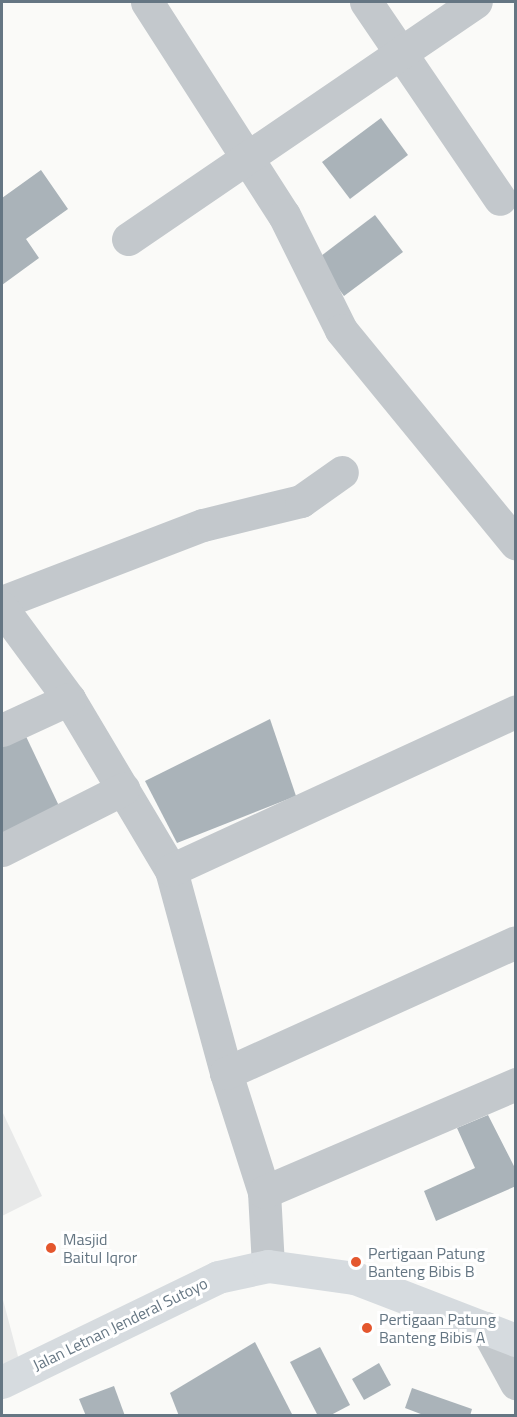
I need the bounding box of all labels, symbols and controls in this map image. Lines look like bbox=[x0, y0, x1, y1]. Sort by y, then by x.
place label: Masjid Baitul Iqror bbox=[63, 1229, 137, 1267]
marker: Masjid Baitul Iqror bbox=[44, 1241, 58, 1255]
place label: Pertigaan Patung Banteng Bibis B bbox=[368, 1243, 485, 1281]
marker: Pertigaan Patung Banteng Bibis B bbox=[349, 1255, 363, 1269]
street label: Jalan Letnan Jenderal Sutoyo bbox=[29, 1273, 211, 1375]
place label: Pertigaan Patung Banteng Bibis A bbox=[379, 1309, 496, 1347]
marker: Pertigaan Patung Banteng Bibis A bbox=[360, 1321, 374, 1335]

